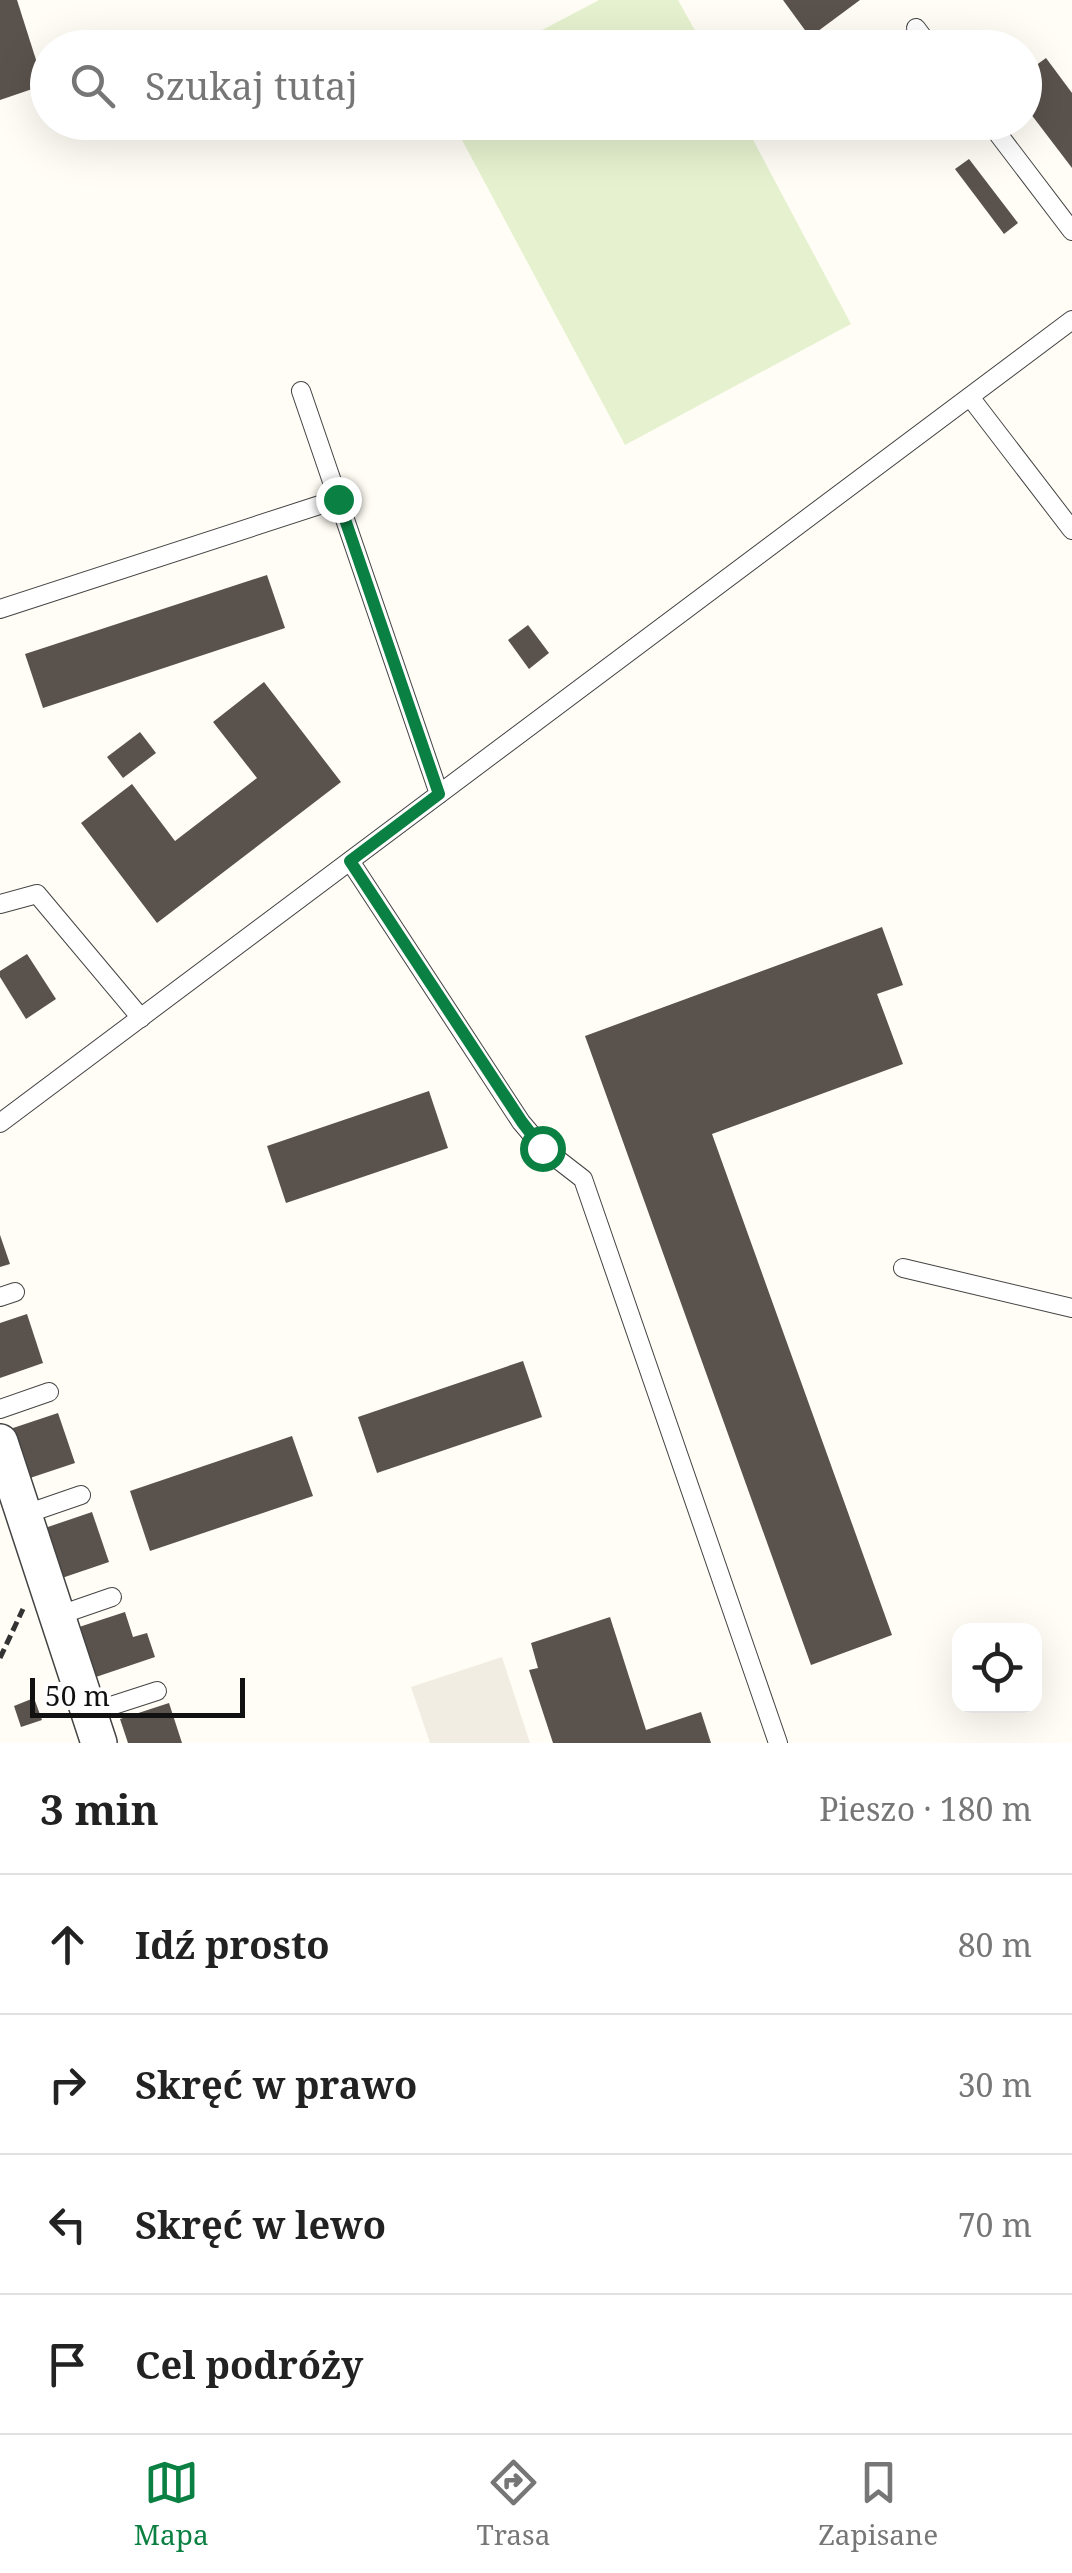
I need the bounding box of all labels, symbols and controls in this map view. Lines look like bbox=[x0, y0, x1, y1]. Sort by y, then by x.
search box bbox=[30, 30, 1042, 140]
icon: search bbox=[65, 58, 120, 113]
text: Szukaj tutaj bbox=[145, 59, 358, 111]
route end bbox=[316, 477, 362, 523]
route start bbox=[520, 1126, 566, 1172]
map controls bbox=[952, 1623, 1042, 1713]
button: locate bbox=[952, 1623, 1042, 1713]
scale bar bbox=[30, 1673, 245, 1718]
text: 50 m bbox=[45, 1676, 110, 1714]
text: 3 min bbox=[40, 1780, 159, 1837]
text: Pieszo · 180 m bbox=[819, 1787, 1032, 1830]
icon: ahead bbox=[40, 1917, 95, 1972]
text: Idź prosto bbox=[135, 1918, 330, 1970]
text: 80 m bbox=[958, 1923, 1032, 1966]
icon: right bbox=[40, 2057, 95, 2112]
text: Skręć w prawo bbox=[135, 2058, 417, 2110]
text: 30 m bbox=[958, 2063, 1032, 2106]
icon: left bbox=[40, 2197, 95, 2252]
text: Skręć w lewo bbox=[135, 2198, 386, 2250]
text: 70 m bbox=[958, 2203, 1032, 2246]
icon: arrive bbox=[40, 2337, 95, 2392]
text: Cel podróży bbox=[135, 2338, 363, 2390]
tab: Mapa bbox=[134, 2455, 209, 2553]
tab: Trasa bbox=[477, 2455, 550, 2553]
tab: Zapisane bbox=[818, 2455, 938, 2553]

